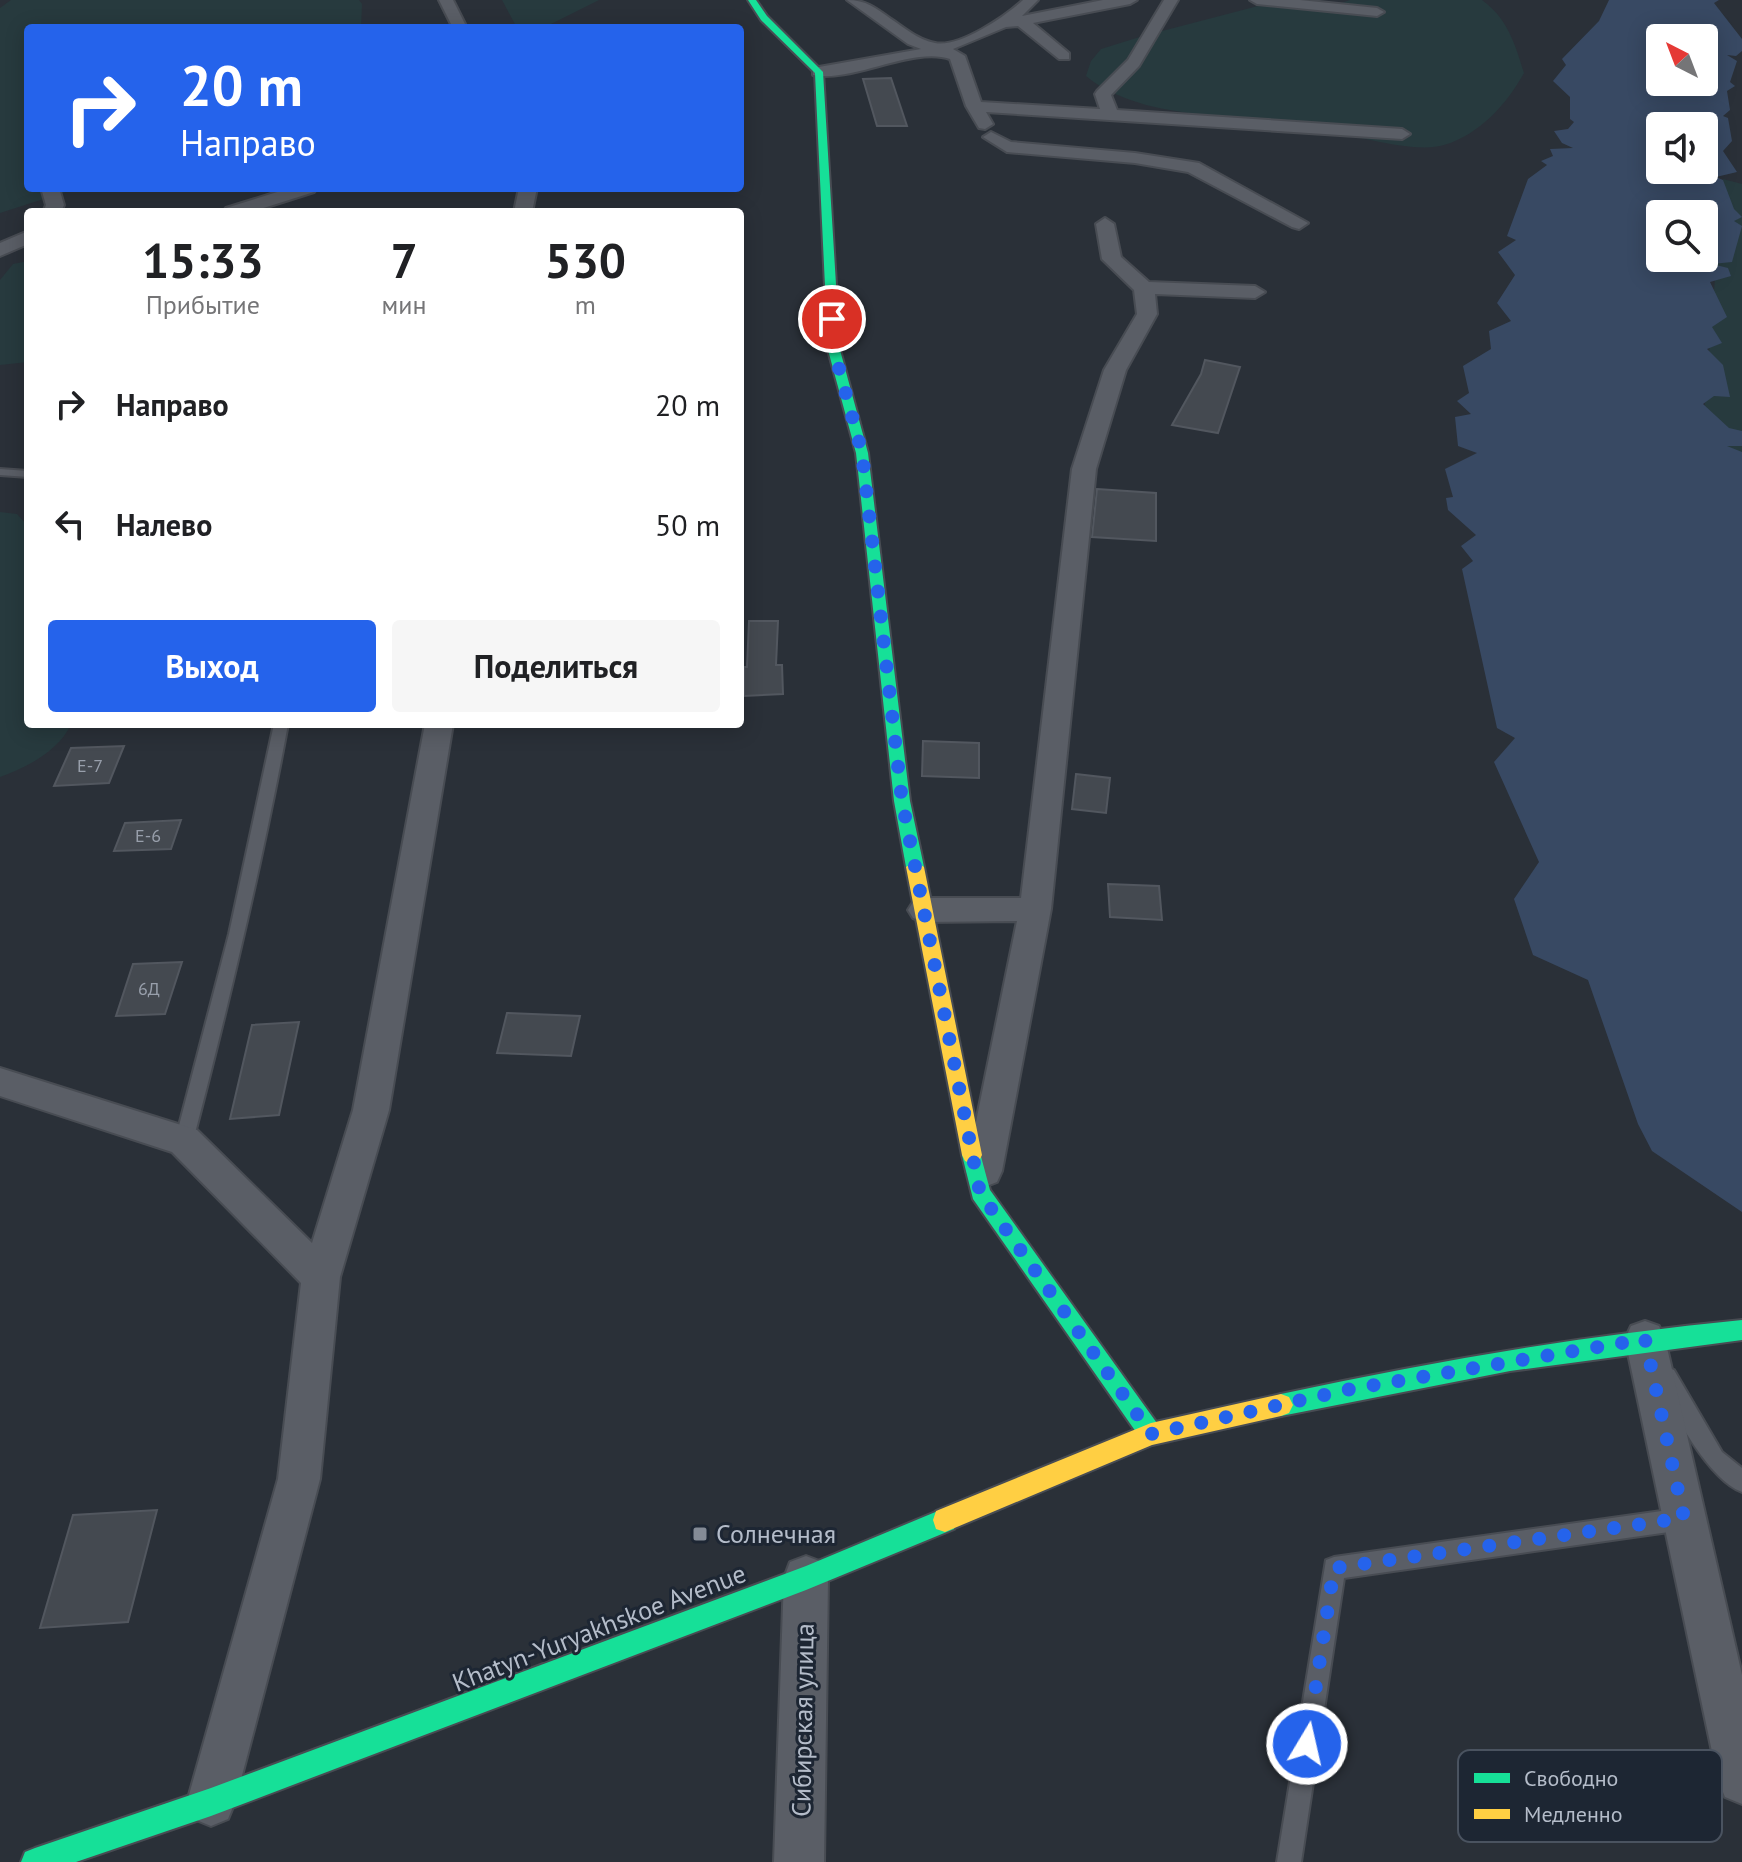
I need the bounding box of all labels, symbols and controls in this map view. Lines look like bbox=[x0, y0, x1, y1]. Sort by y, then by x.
north arrow bbox=[1646, 24, 1718, 96]
map controls bbox=[1646, 24, 1718, 272]
text: 20 m bbox=[180, 49, 303, 121]
icon: right bbox=[48, 56, 152, 160]
button: sound bbox=[1646, 112, 1718, 184]
text: Направо bbox=[180, 119, 316, 166]
button: search bbox=[1646, 200, 1718, 272]
text: 15:33 bbox=[142, 229, 264, 291]
text: 7 bbox=[390, 229, 418, 291]
text: 530 bbox=[544, 229, 626, 291]
pin bbox=[798, 285, 866, 353]
text: Прибытие bbox=[146, 288, 260, 321]
text: мин bbox=[382, 288, 427, 321]
text: m bbox=[575, 288, 596, 321]
icon: arrive bbox=[810, 297, 854, 341]
icon: right bbox=[48, 382, 92, 426]
text: Направо bbox=[116, 385, 229, 424]
text: 20 m bbox=[655, 385, 720, 424]
icon: left bbox=[48, 502, 92, 546]
text: Налево bbox=[116, 505, 212, 544]
text: 50 m bbox=[655, 505, 720, 544]
button: Выход bbox=[48, 620, 376, 712]
button: Поделиться bbox=[392, 620, 720, 712]
house number: Е-7 bbox=[77, 754, 103, 777]
house number: Е-6 bbox=[135, 824, 161, 847]
house number: 6Д bbox=[138, 977, 160, 1000]
place label: Солнечная bbox=[716, 1517, 836, 1550]
marker: Солнечная bbox=[691, 1525, 709, 1543]
street label: Khatyn-Yuryakhskoe Avenue bbox=[447, 1556, 750, 1699]
street label: Сибирская улица bbox=[784, 1623, 821, 1817]
position arrow bbox=[1265, 1702, 1349, 1786]
legend bbox=[1458, 1750, 1722, 1842]
text: Свободно bbox=[1524, 1764, 1618, 1792]
text: Медленно bbox=[1524, 1800, 1622, 1828]

